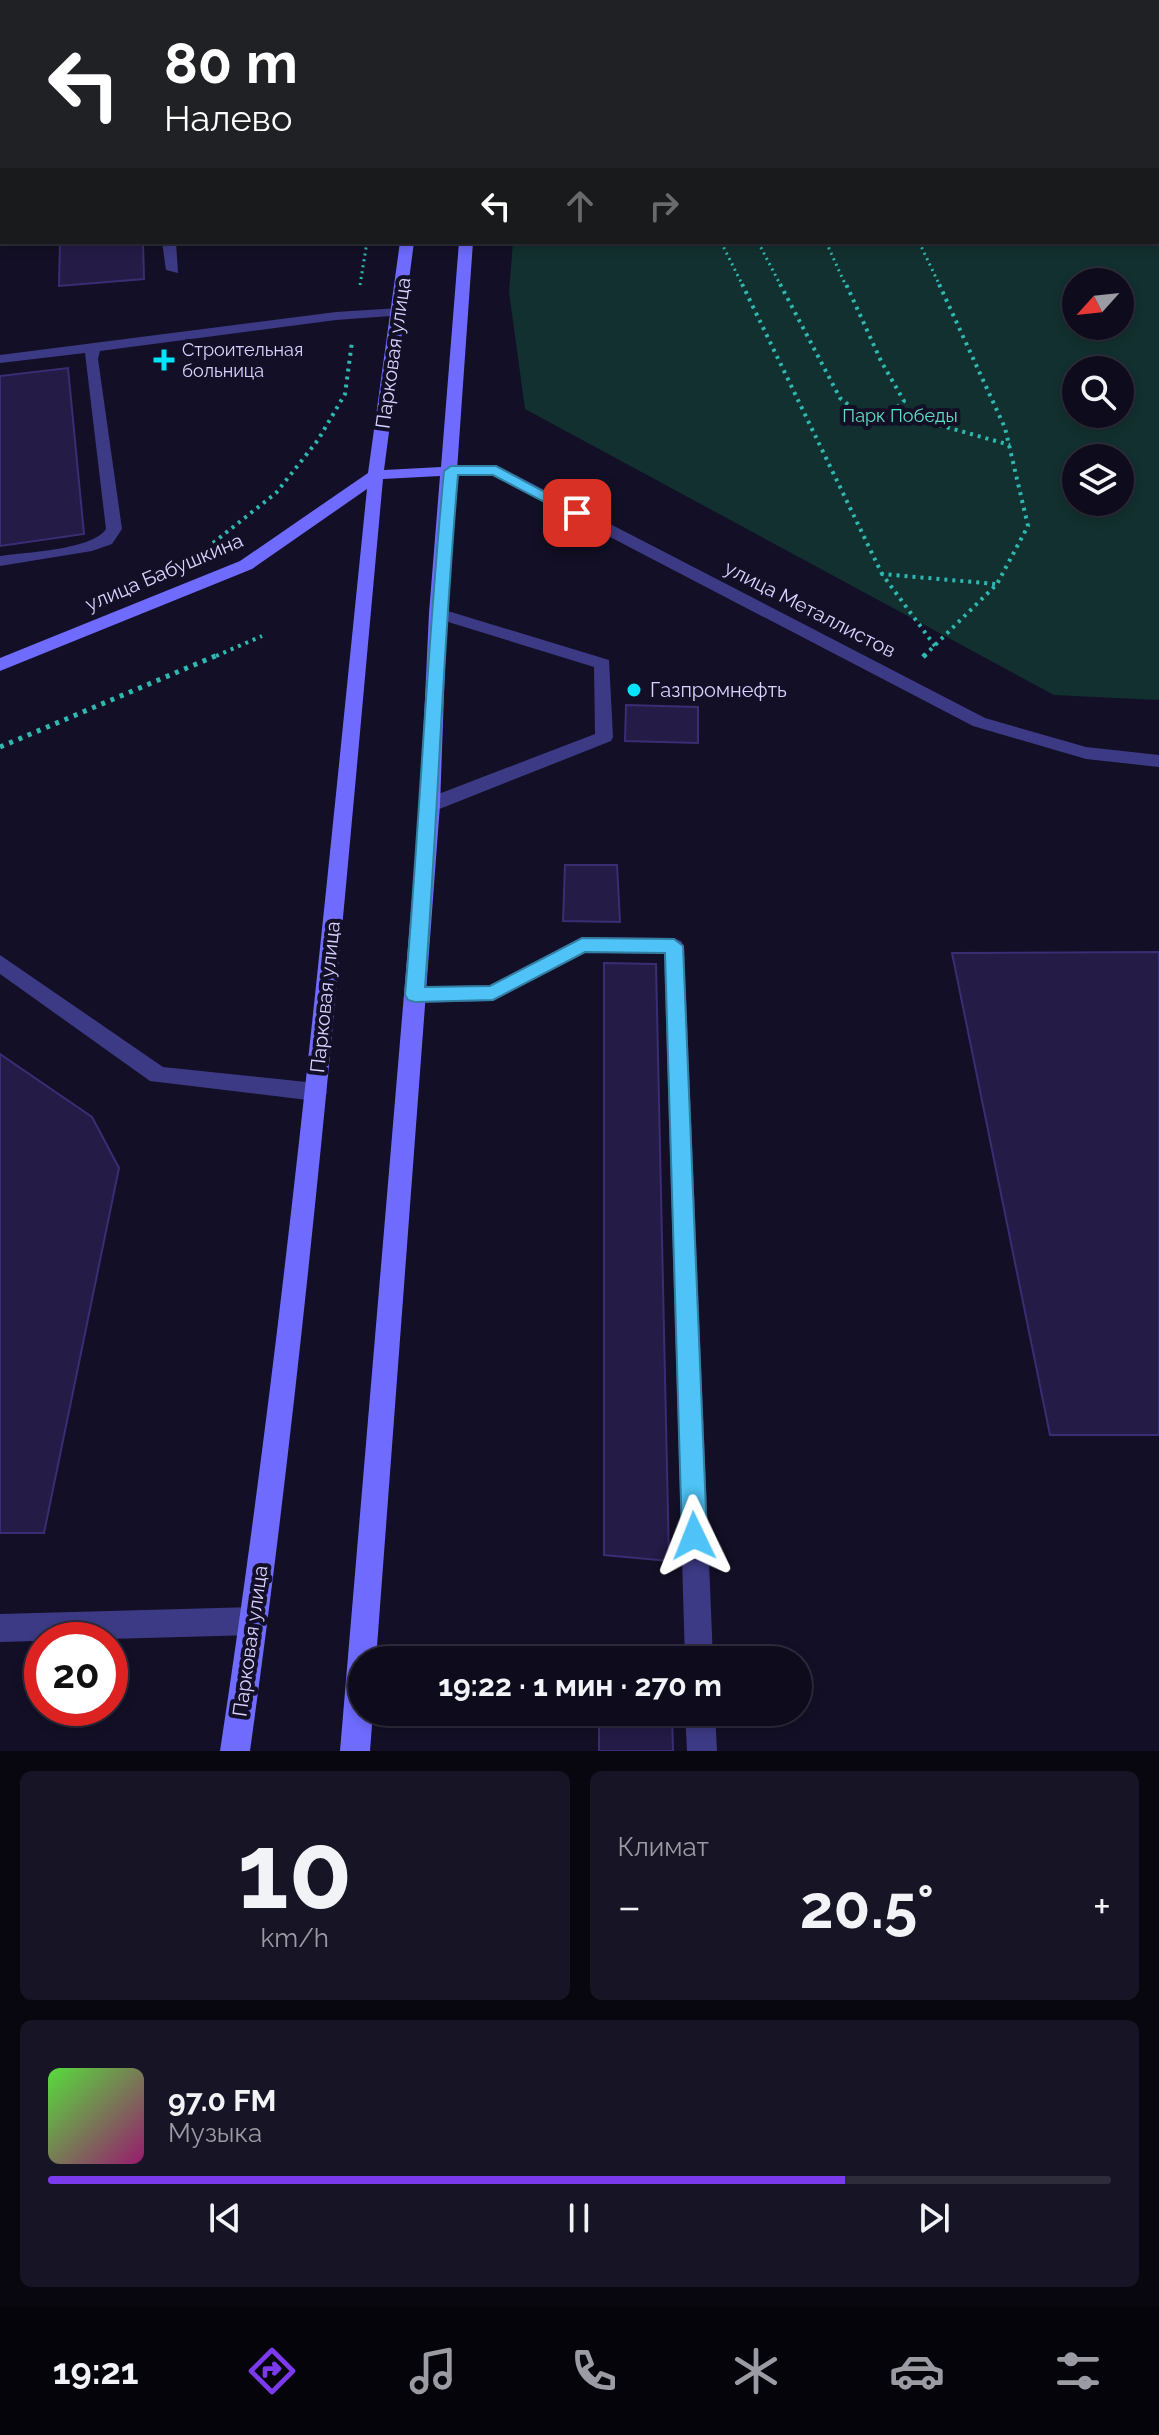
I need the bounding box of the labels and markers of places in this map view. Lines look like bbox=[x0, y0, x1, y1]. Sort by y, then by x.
place label: Строительная больница bbox=[182, 339, 303, 381]
marker: Строительная больница bbox=[153, 349, 175, 371]
pin bbox=[543, 479, 611, 547]
place label: Газпромнефть bbox=[650, 678, 787, 702]
marker: Газпромнефть bbox=[625, 681, 643, 699]

